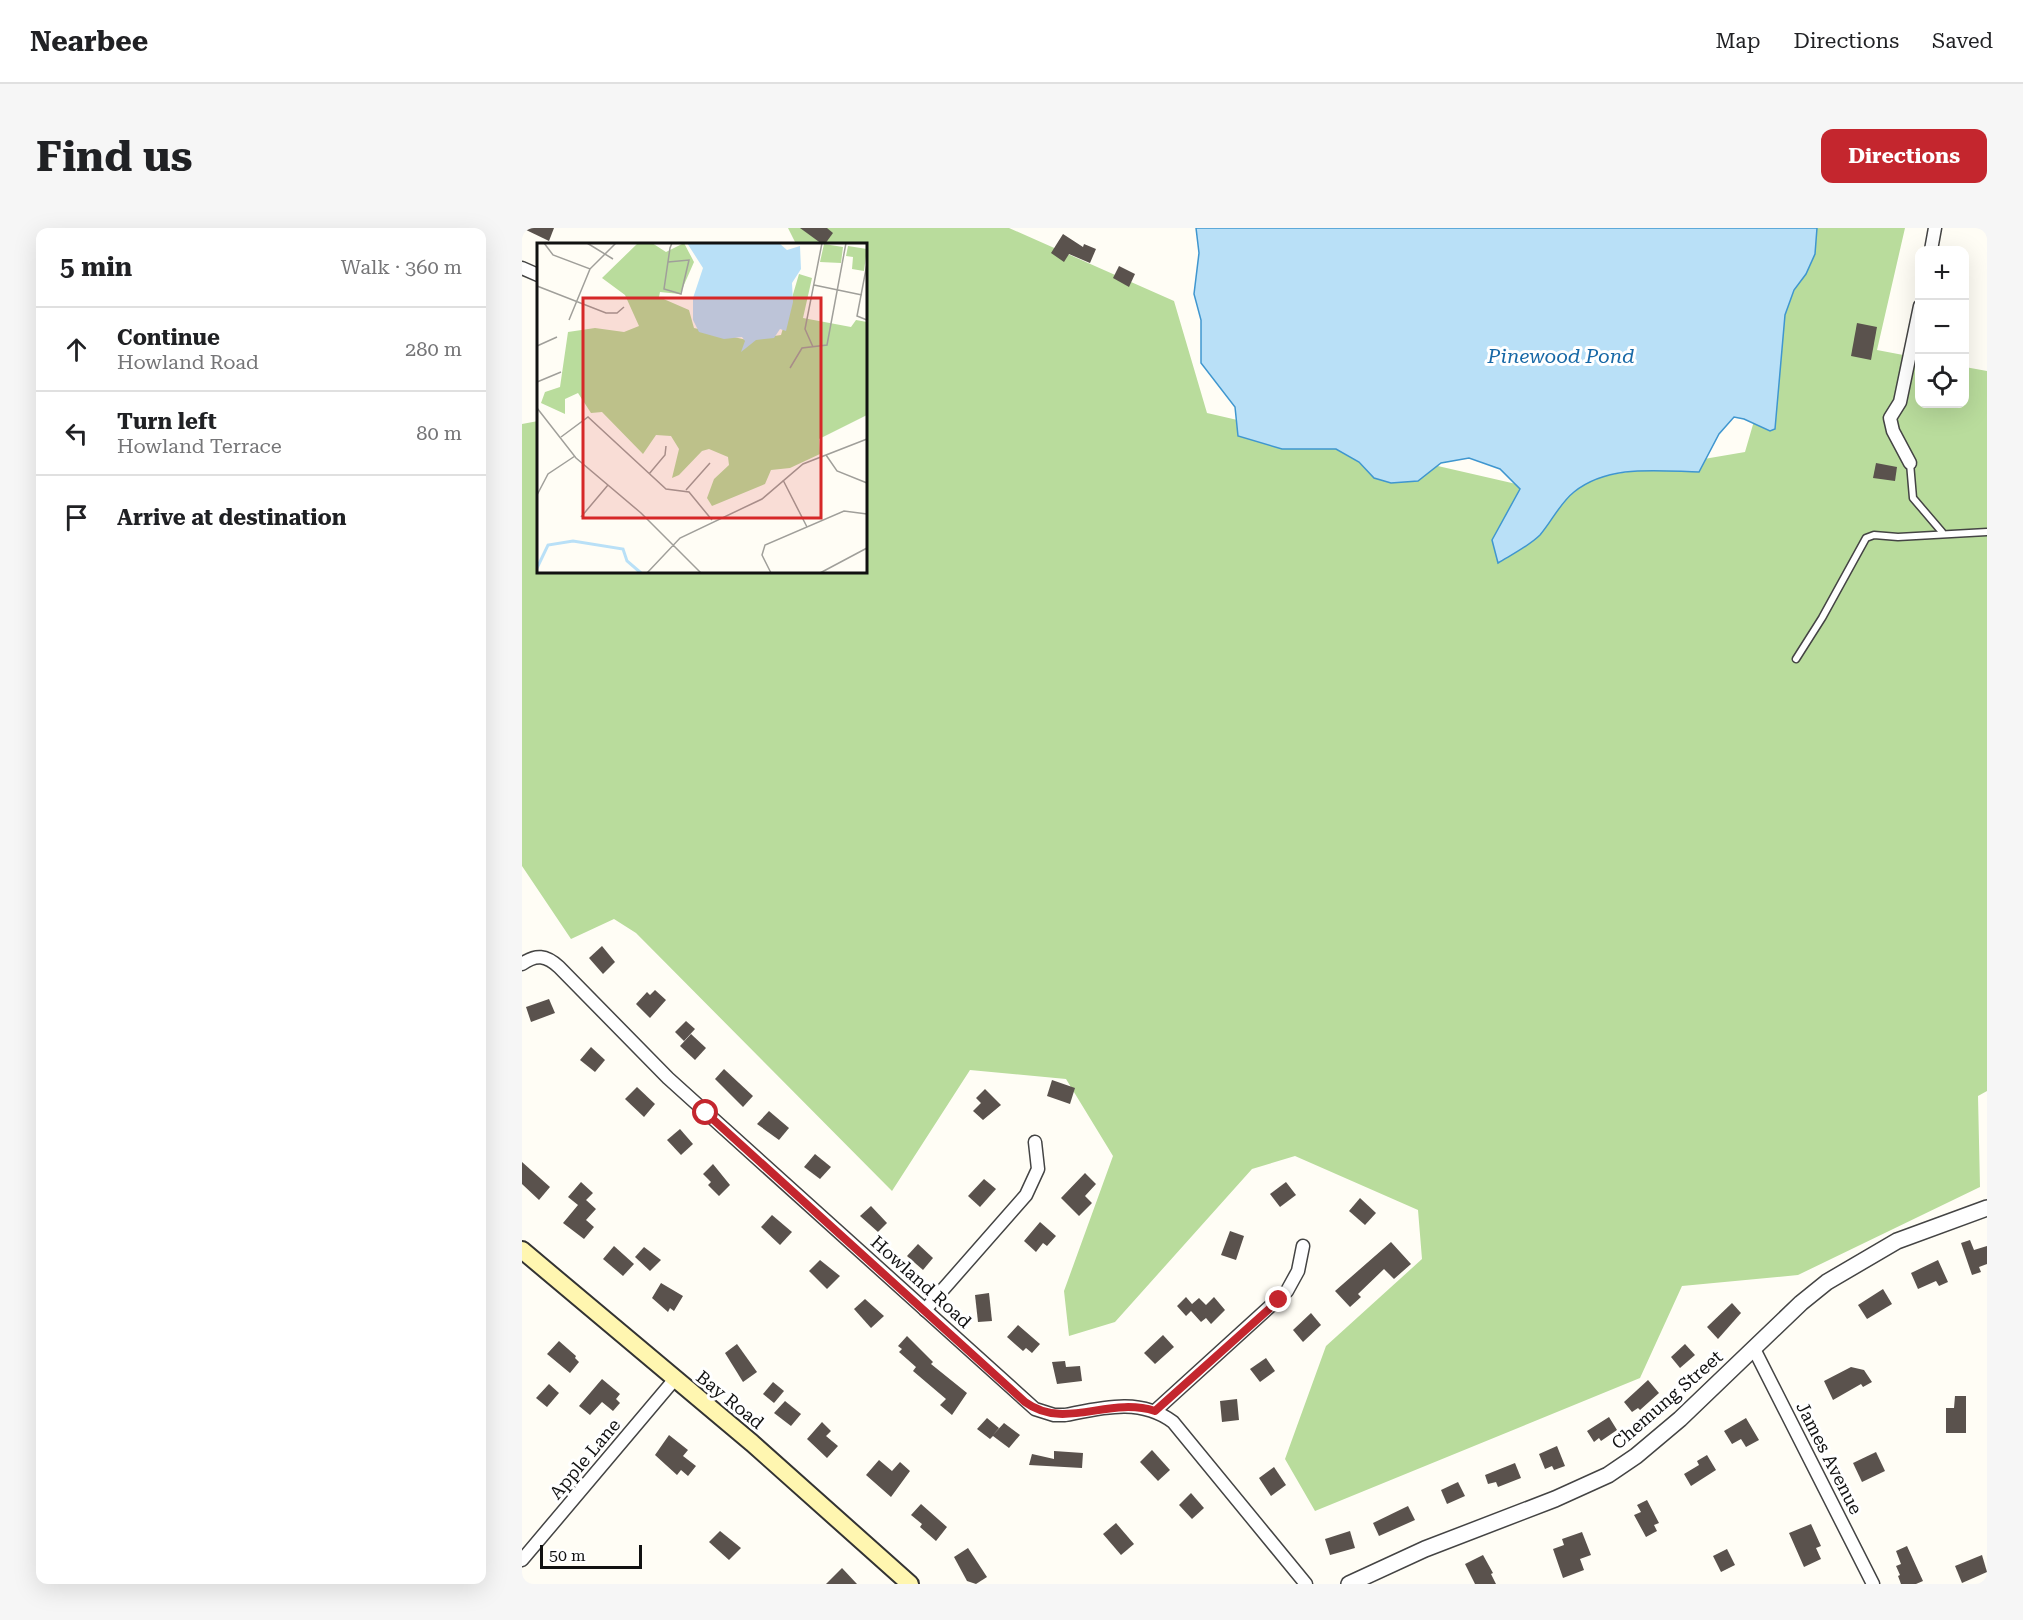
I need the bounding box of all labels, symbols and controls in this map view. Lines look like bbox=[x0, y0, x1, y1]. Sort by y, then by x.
text: Nearbee bbox=[30, 25, 148, 58]
text: Map bbox=[1716, 29, 1760, 53]
text: Directions bbox=[1793, 29, 1899, 53]
text: Saved bbox=[1932, 29, 1993, 53]
button: Directions bbox=[1821, 129, 1987, 183]
text: Find us bbox=[36, 132, 193, 181]
inset map bbox=[537, 243, 867, 573]
map controls bbox=[1915, 246, 1969, 408]
button: + bbox=[1915, 246, 1969, 300]
text: 5 min bbox=[60, 252, 132, 282]
text: Walk · 360 m bbox=[341, 255, 462, 279]
button: − bbox=[1915, 300, 1969, 354]
text: Continue bbox=[117, 325, 220, 350]
icon: ahead bbox=[60, 333, 93, 366]
text: 280 m bbox=[405, 337, 462, 361]
water label: Pinewood Pond bbox=[1486, 344, 1635, 368]
text: Howland Road bbox=[117, 350, 259, 374]
button: locate bbox=[1915, 354, 1969, 408]
text: Turn left bbox=[117, 409, 217, 434]
icon: left bbox=[60, 417, 93, 450]
text: 80 m bbox=[416, 421, 462, 445]
text: Howland Terrace bbox=[117, 434, 282, 458]
icon: arrive bbox=[60, 501, 93, 534]
text: Arrive at destination bbox=[117, 505, 346, 530]
route start bbox=[692, 1099, 718, 1125]
street label: Howland Road bbox=[867, 1231, 976, 1332]
route end bbox=[1265, 1286, 1291, 1312]
street label: Chemung Street bbox=[1607, 1346, 1727, 1453]
street label: Bay Road bbox=[692, 1366, 769, 1433]
street label: James Avenue bbox=[1792, 1398, 1867, 1518]
street label: Apple Lane bbox=[545, 1414, 624, 1503]
scale bar bbox=[540, 1542, 642, 1570]
text: 50 m bbox=[549, 1546, 586, 1565]

